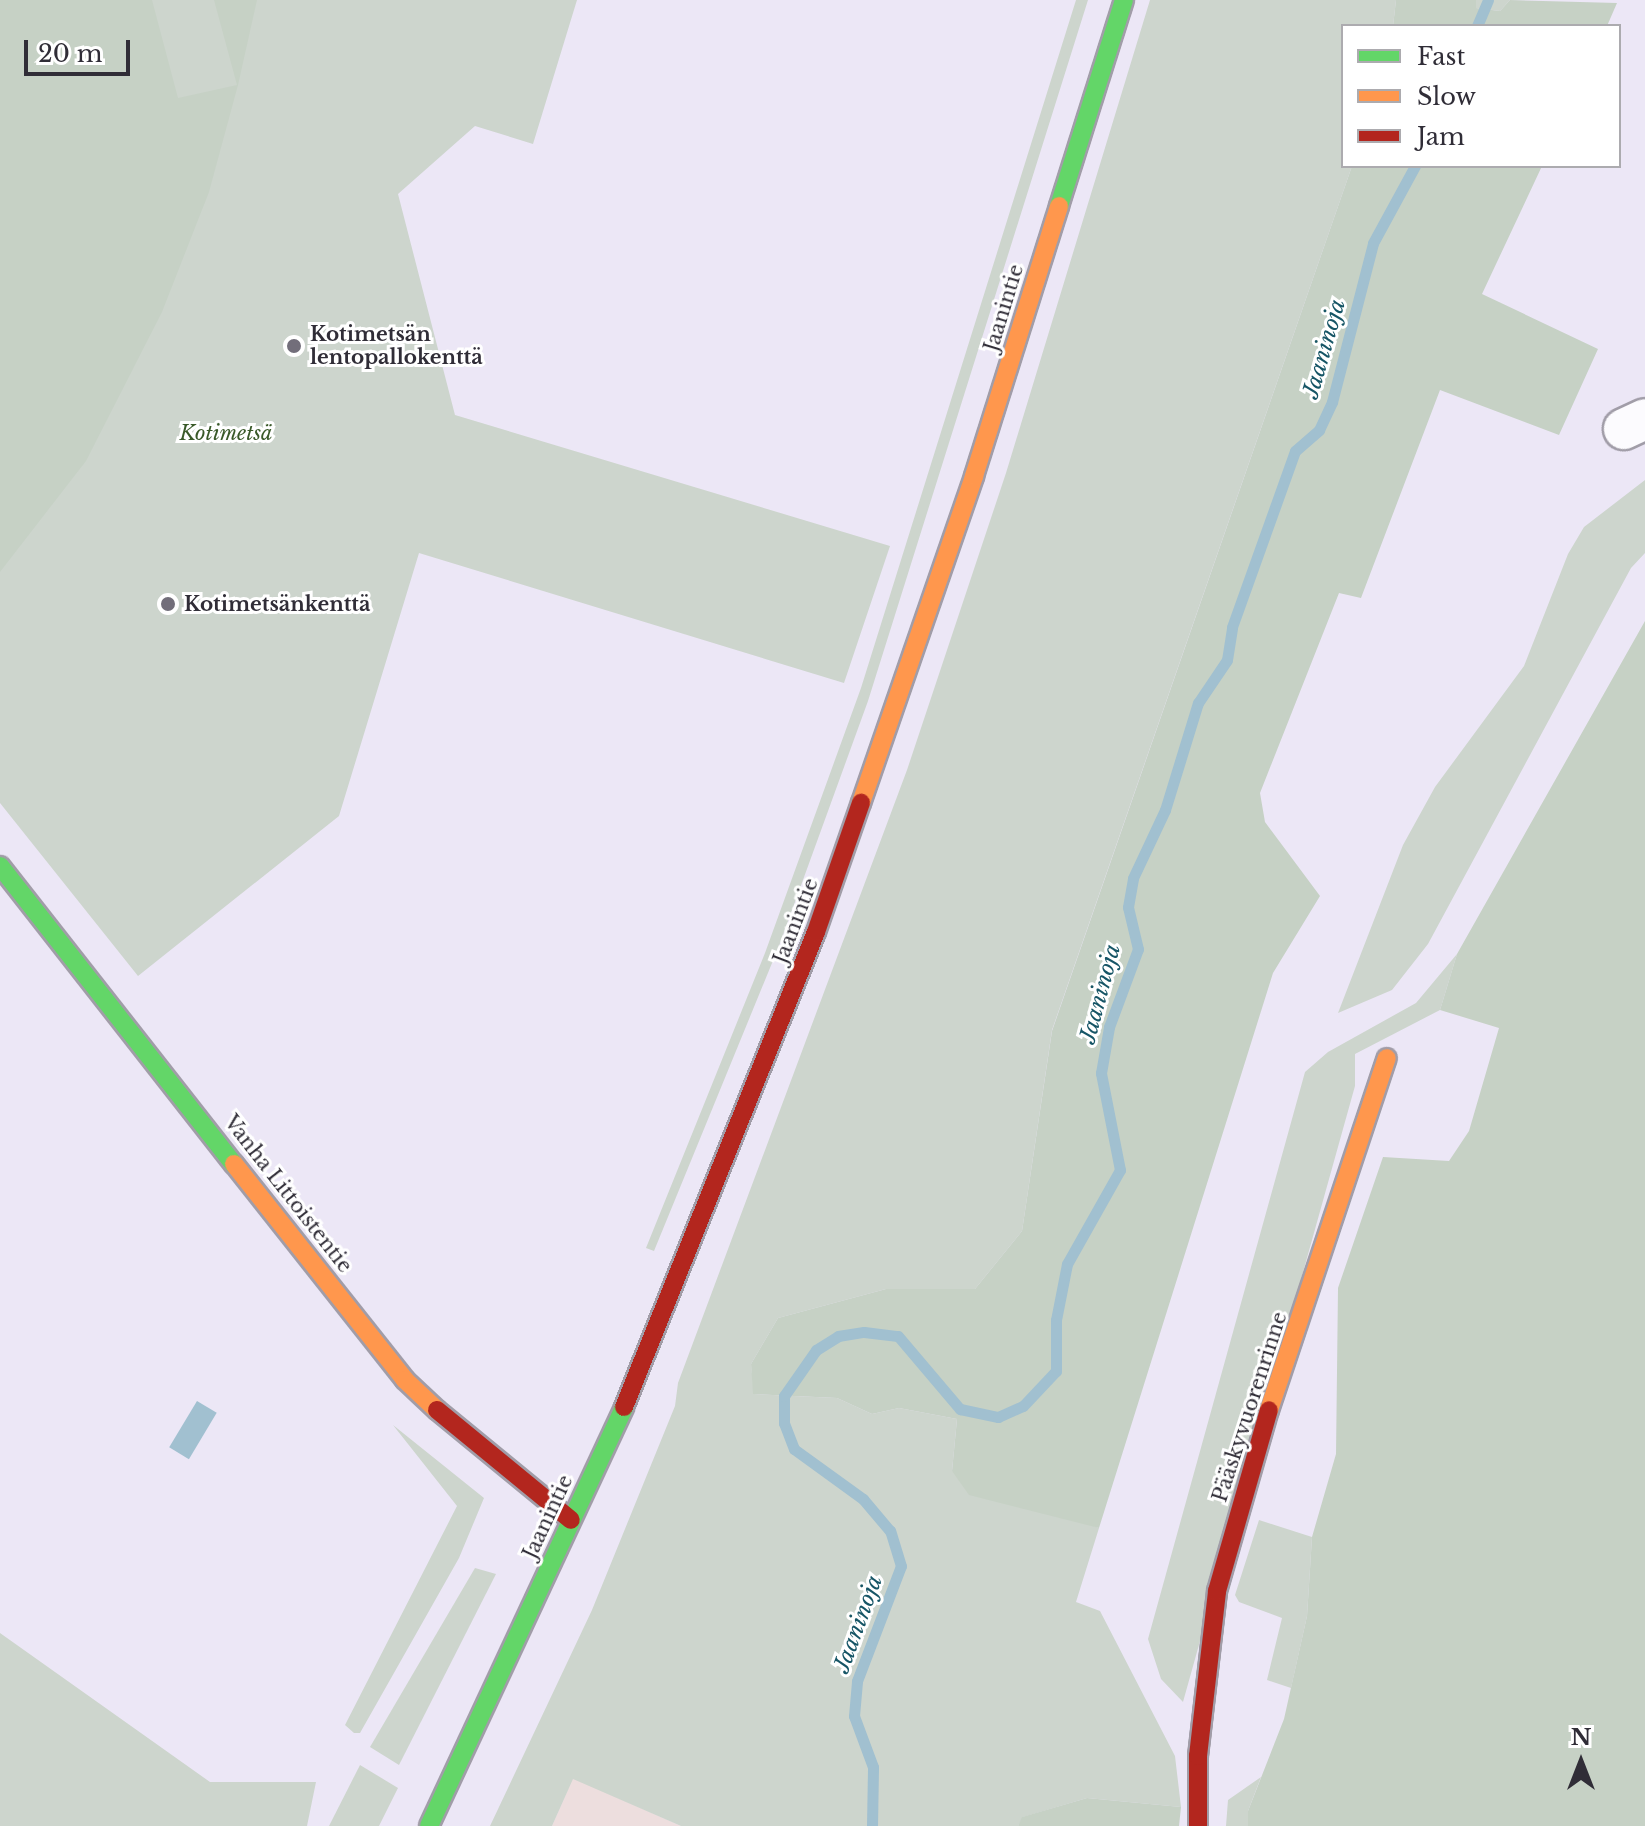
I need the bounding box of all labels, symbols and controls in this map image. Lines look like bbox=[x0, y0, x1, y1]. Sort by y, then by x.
scale bar bbox=[28, 24, 134, 74]
legend bbox=[1341, 24, 1621, 168]
text: 20 m bbox=[38, 39, 103, 68]
text: Fast bbox=[1417, 42, 1465, 71]
text: Slow bbox=[1417, 82, 1476, 111]
text: Jam bbox=[1417, 122, 1465, 151]
street label: Jaanintie bbox=[979, 262, 1029, 354]
water label: Jaaninoja bbox=[1297, 296, 1351, 402]
place label: Kotimetsän lentopallokenttä bbox=[310, 322, 483, 369]
marker: Kotimetsän lentopallokenttä bbox=[285, 337, 303, 355]
park label: Kotimetsä bbox=[180, 421, 272, 445]
place label: Kotimetsänkenttä bbox=[184, 592, 370, 616]
marker: Kotimetsänkenttä bbox=[159, 595, 177, 613]
street label: Jaanintie bbox=[769, 875, 823, 967]
water label: Jaaninoja bbox=[1074, 941, 1126, 1047]
street label: Vanha Littoistentie bbox=[219, 1110, 357, 1278]
street label: Pääskyvuorenrinne bbox=[1208, 1309, 1292, 1505]
street label: Jaanintie bbox=[518, 1471, 578, 1563]
water label: Jaaninoja bbox=[828, 1572, 888, 1676]
north arrow bbox=[1541, 1722, 1621, 1802]
text: N bbox=[1571, 1724, 1591, 1751]

